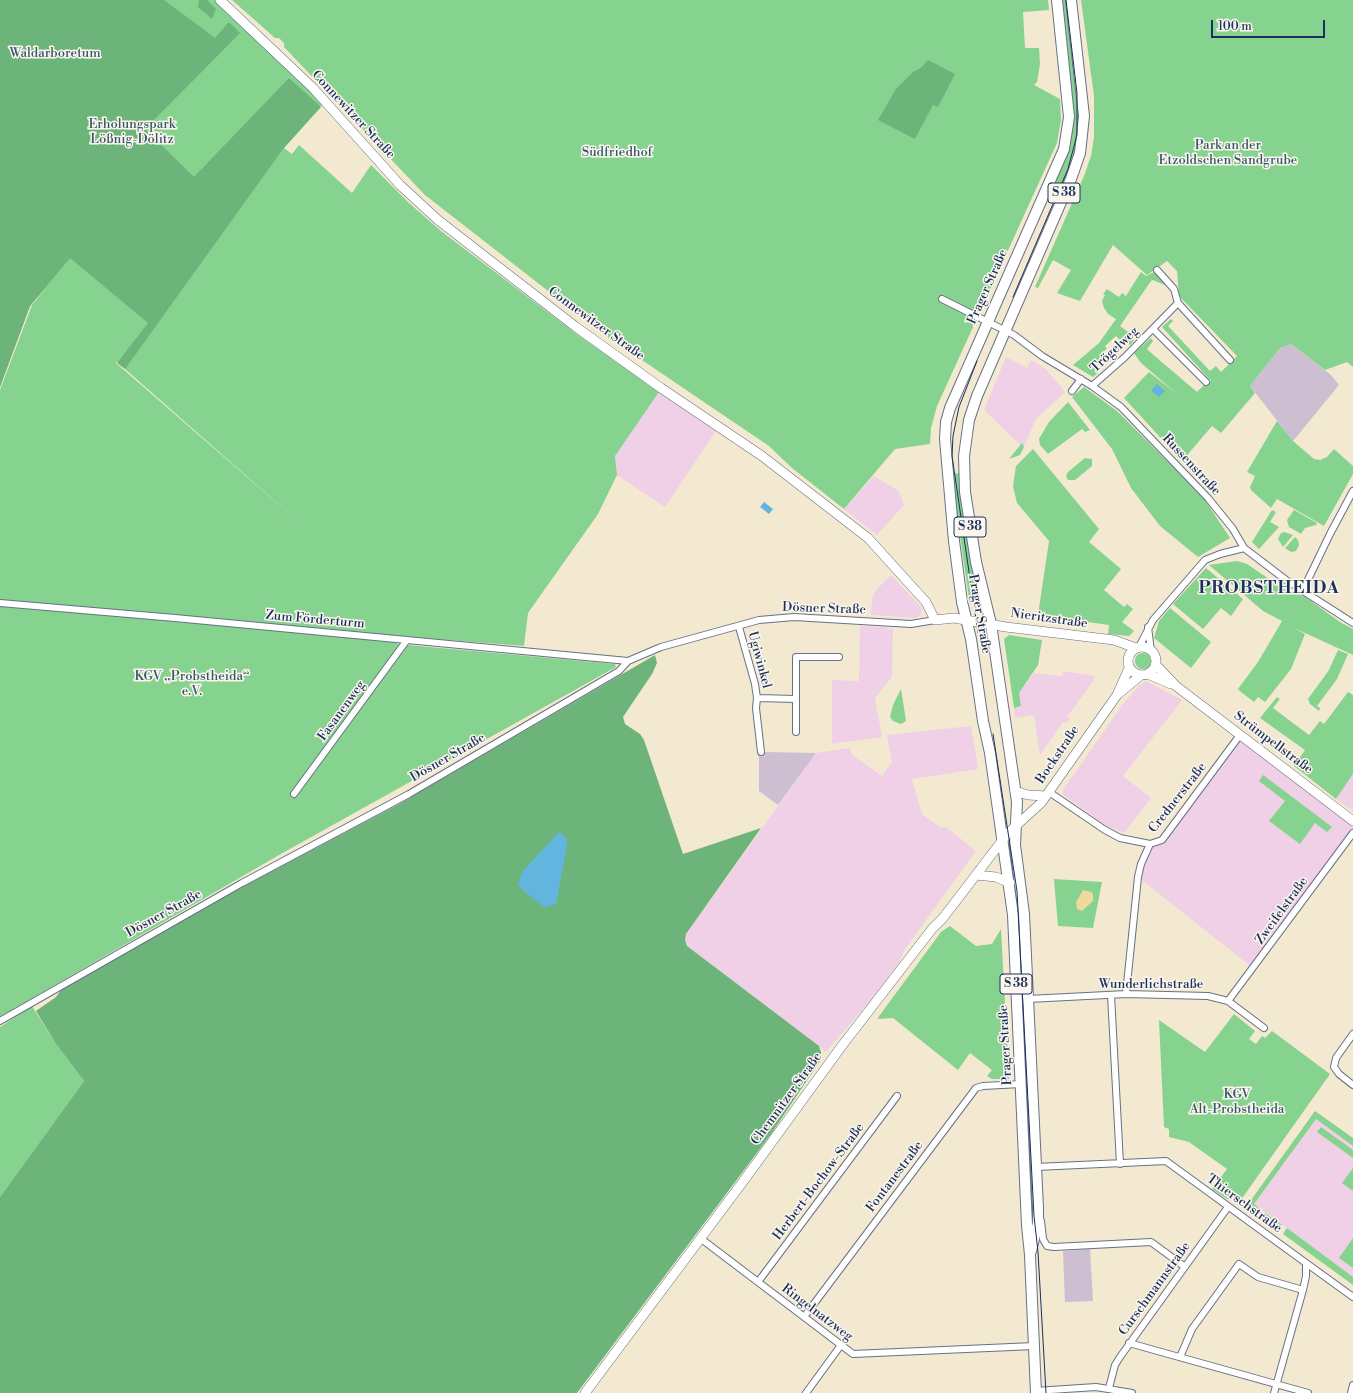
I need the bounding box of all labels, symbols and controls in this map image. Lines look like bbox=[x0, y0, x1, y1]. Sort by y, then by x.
scale bar bbox=[1213, 12, 1327, 38]
text: 100 m bbox=[1218, 19, 1252, 34]
park label: Waldarboretum bbox=[9, 46, 101, 62]
street label: Connewitzer Straße bbox=[308, 68, 398, 162]
park label: Erholungspark Lößnig-Dölitz bbox=[88, 117, 176, 148]
park label: Park an der Etzoldschen Sandgrube bbox=[1159, 138, 1297, 169]
park label: Südfriedhof bbox=[582, 145, 652, 161]
road number: S 38 bbox=[1048, 183, 1080, 203]
street label: Prager Straße bbox=[964, 247, 1012, 327]
street label: Connewitzer Straße bbox=[545, 284, 647, 364]
street label: Trögelweg bbox=[1088, 324, 1142, 376]
street label: Russenstraße bbox=[1159, 431, 1223, 499]
road number: S 38 bbox=[954, 517, 986, 537]
street label: Prager Straße bbox=[964, 573, 994, 655]
district label: PROBSTHEIDA bbox=[1198, 579, 1340, 599]
street label: Dösner Straße bbox=[782, 600, 866, 618]
street label: Nieritzstraße bbox=[1009, 606, 1089, 632]
street label: Zum Förderturm bbox=[265, 608, 365, 632]
street label: Ugiwinkel bbox=[744, 630, 774, 690]
park label: KGV „Probstheida“ e.V. bbox=[135, 669, 249, 700]
street label: Fasanenweg bbox=[315, 678, 369, 744]
street label: Strümpellstraße bbox=[1230, 708, 1316, 778]
street label: Bockstraße bbox=[1033, 723, 1083, 787]
street label: Dösner Straße bbox=[408, 730, 488, 786]
street label: Crednerstraße bbox=[1146, 760, 1210, 836]
street label: Zweifelstraße bbox=[1252, 874, 1312, 948]
street label: Dösner Straße bbox=[124, 887, 204, 941]
road number: S 38 bbox=[1000, 974, 1032, 994]
street label: Wunderlichstraße bbox=[1099, 977, 1203, 993]
street label: Prager Straße bbox=[996, 1004, 1016, 1086]
street label: Chemnitzer Straße bbox=[748, 1050, 826, 1148]
park label: KGV Alt-Probstheida bbox=[1190, 1087, 1284, 1118]
street label: Herbert-Bochow-Straße bbox=[770, 1120, 868, 1244]
street label: Fontanestraße bbox=[863, 1138, 927, 1216]
street label: Thierschstraße bbox=[1203, 1171, 1285, 1237]
street label: Curschmannstraße bbox=[1116, 1239, 1194, 1339]
street label: Ringelnatzweg bbox=[778, 1281, 856, 1345]

